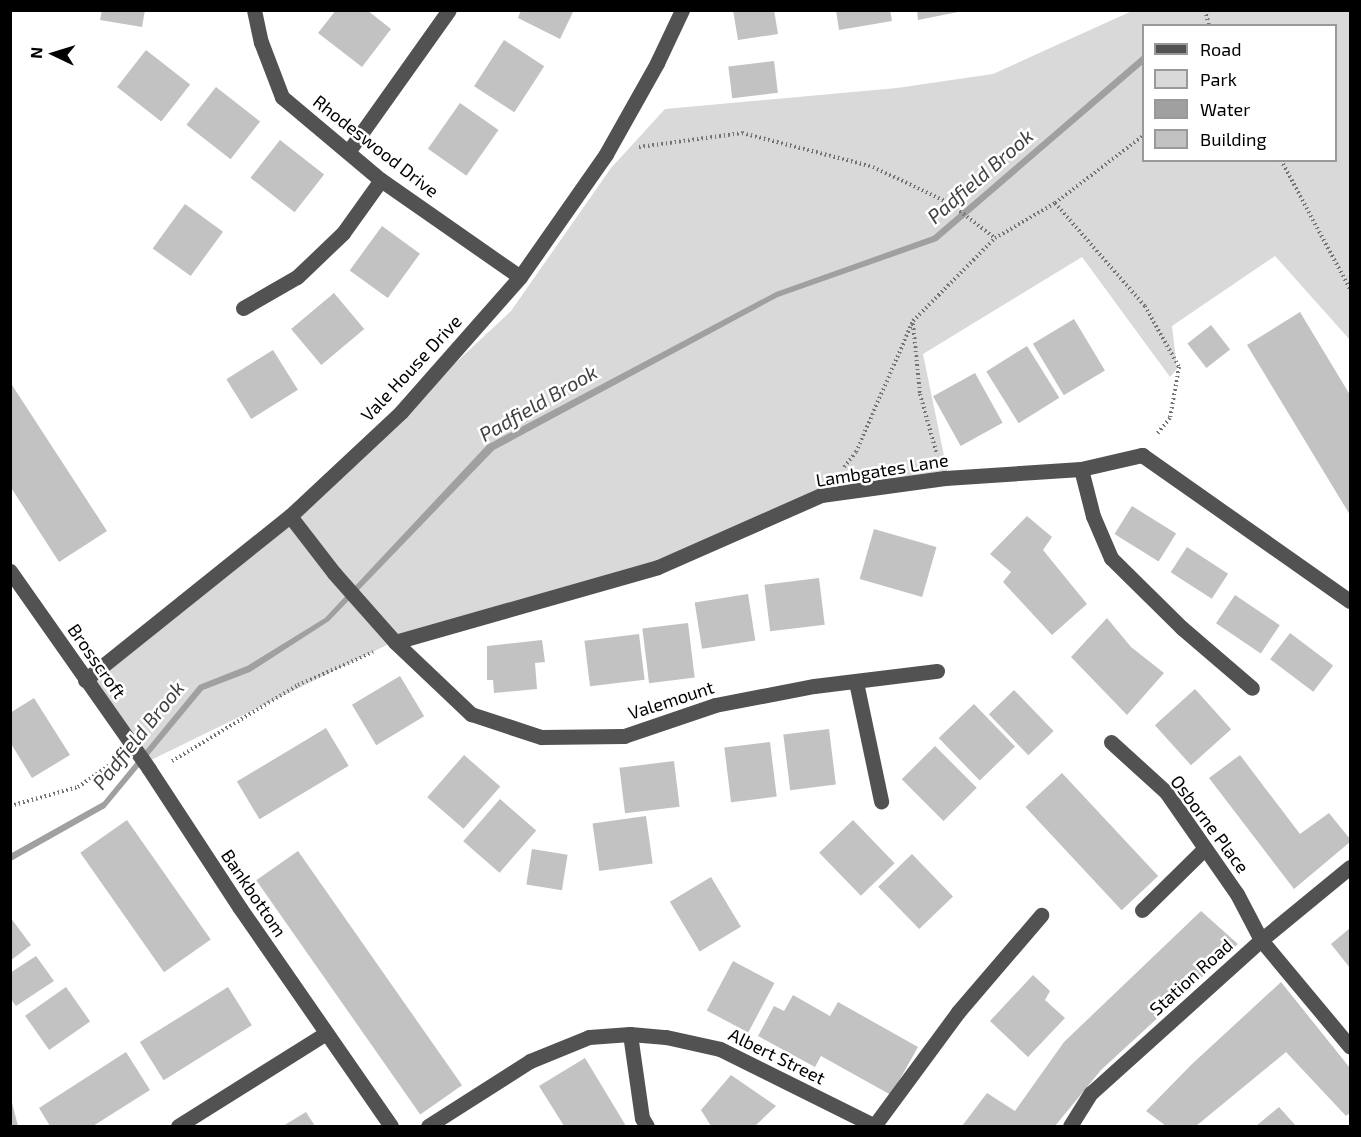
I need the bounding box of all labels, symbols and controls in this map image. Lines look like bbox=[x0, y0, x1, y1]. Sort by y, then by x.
north arrow bbox=[24, 24, 84, 84]
legend bbox=[1142, 24, 1337, 162]
text: Road bbox=[1200, 38, 1241, 60]
text: N bbox=[26, 46, 45, 59]
text: Park bbox=[1200, 68, 1237, 90]
street label: Rhodeswood Drive bbox=[309, 90, 443, 202]
text: Water bbox=[1200, 98, 1250, 120]
water label: Padfield Brook bbox=[922, 124, 1038, 228]
text: Building bbox=[1200, 128, 1267, 150]
street label: Vale House Drive bbox=[356, 310, 466, 426]
water label: Padfield Brook bbox=[475, 360, 601, 446]
street label: Lambgates Lane bbox=[814, 449, 950, 491]
street label: Brosscroft bbox=[63, 619, 131, 703]
water label: Padfield Brook bbox=[87, 676, 189, 794]
street label: Valemount bbox=[625, 676, 717, 724]
street label: Osborne Place bbox=[1166, 771, 1254, 877]
street label: Bankbottom bbox=[217, 845, 291, 941]
street label: Station Road bbox=[1145, 934, 1237, 1020]
street label: Albert Street bbox=[725, 1023, 829, 1089]

